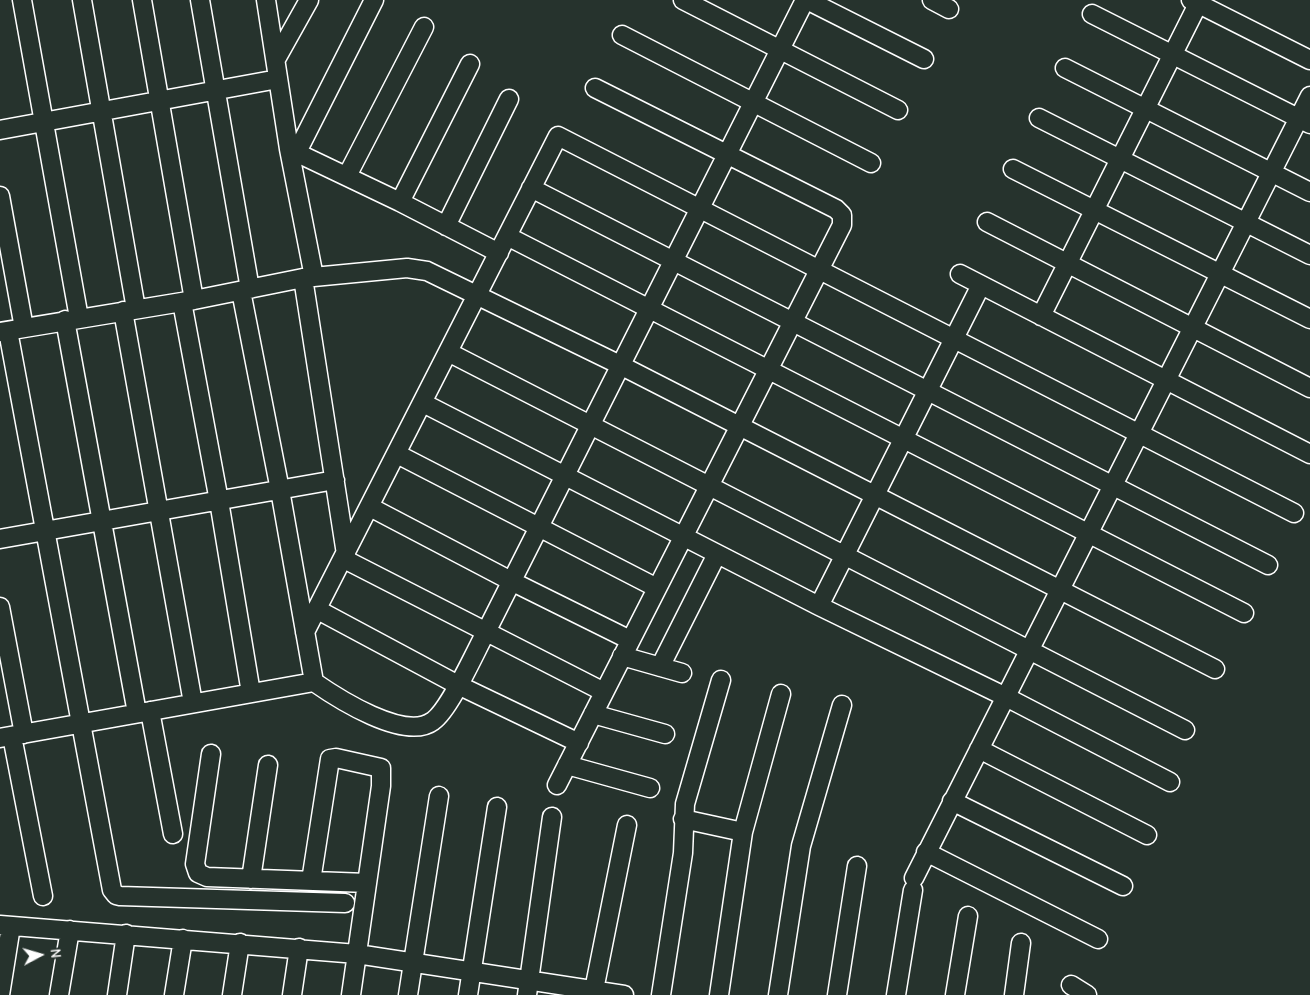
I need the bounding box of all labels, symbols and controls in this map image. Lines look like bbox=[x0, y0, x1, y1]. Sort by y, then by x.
north arrow bbox=[15, 930, 65, 980]
text: N bbox=[46, 948, 64, 959]

